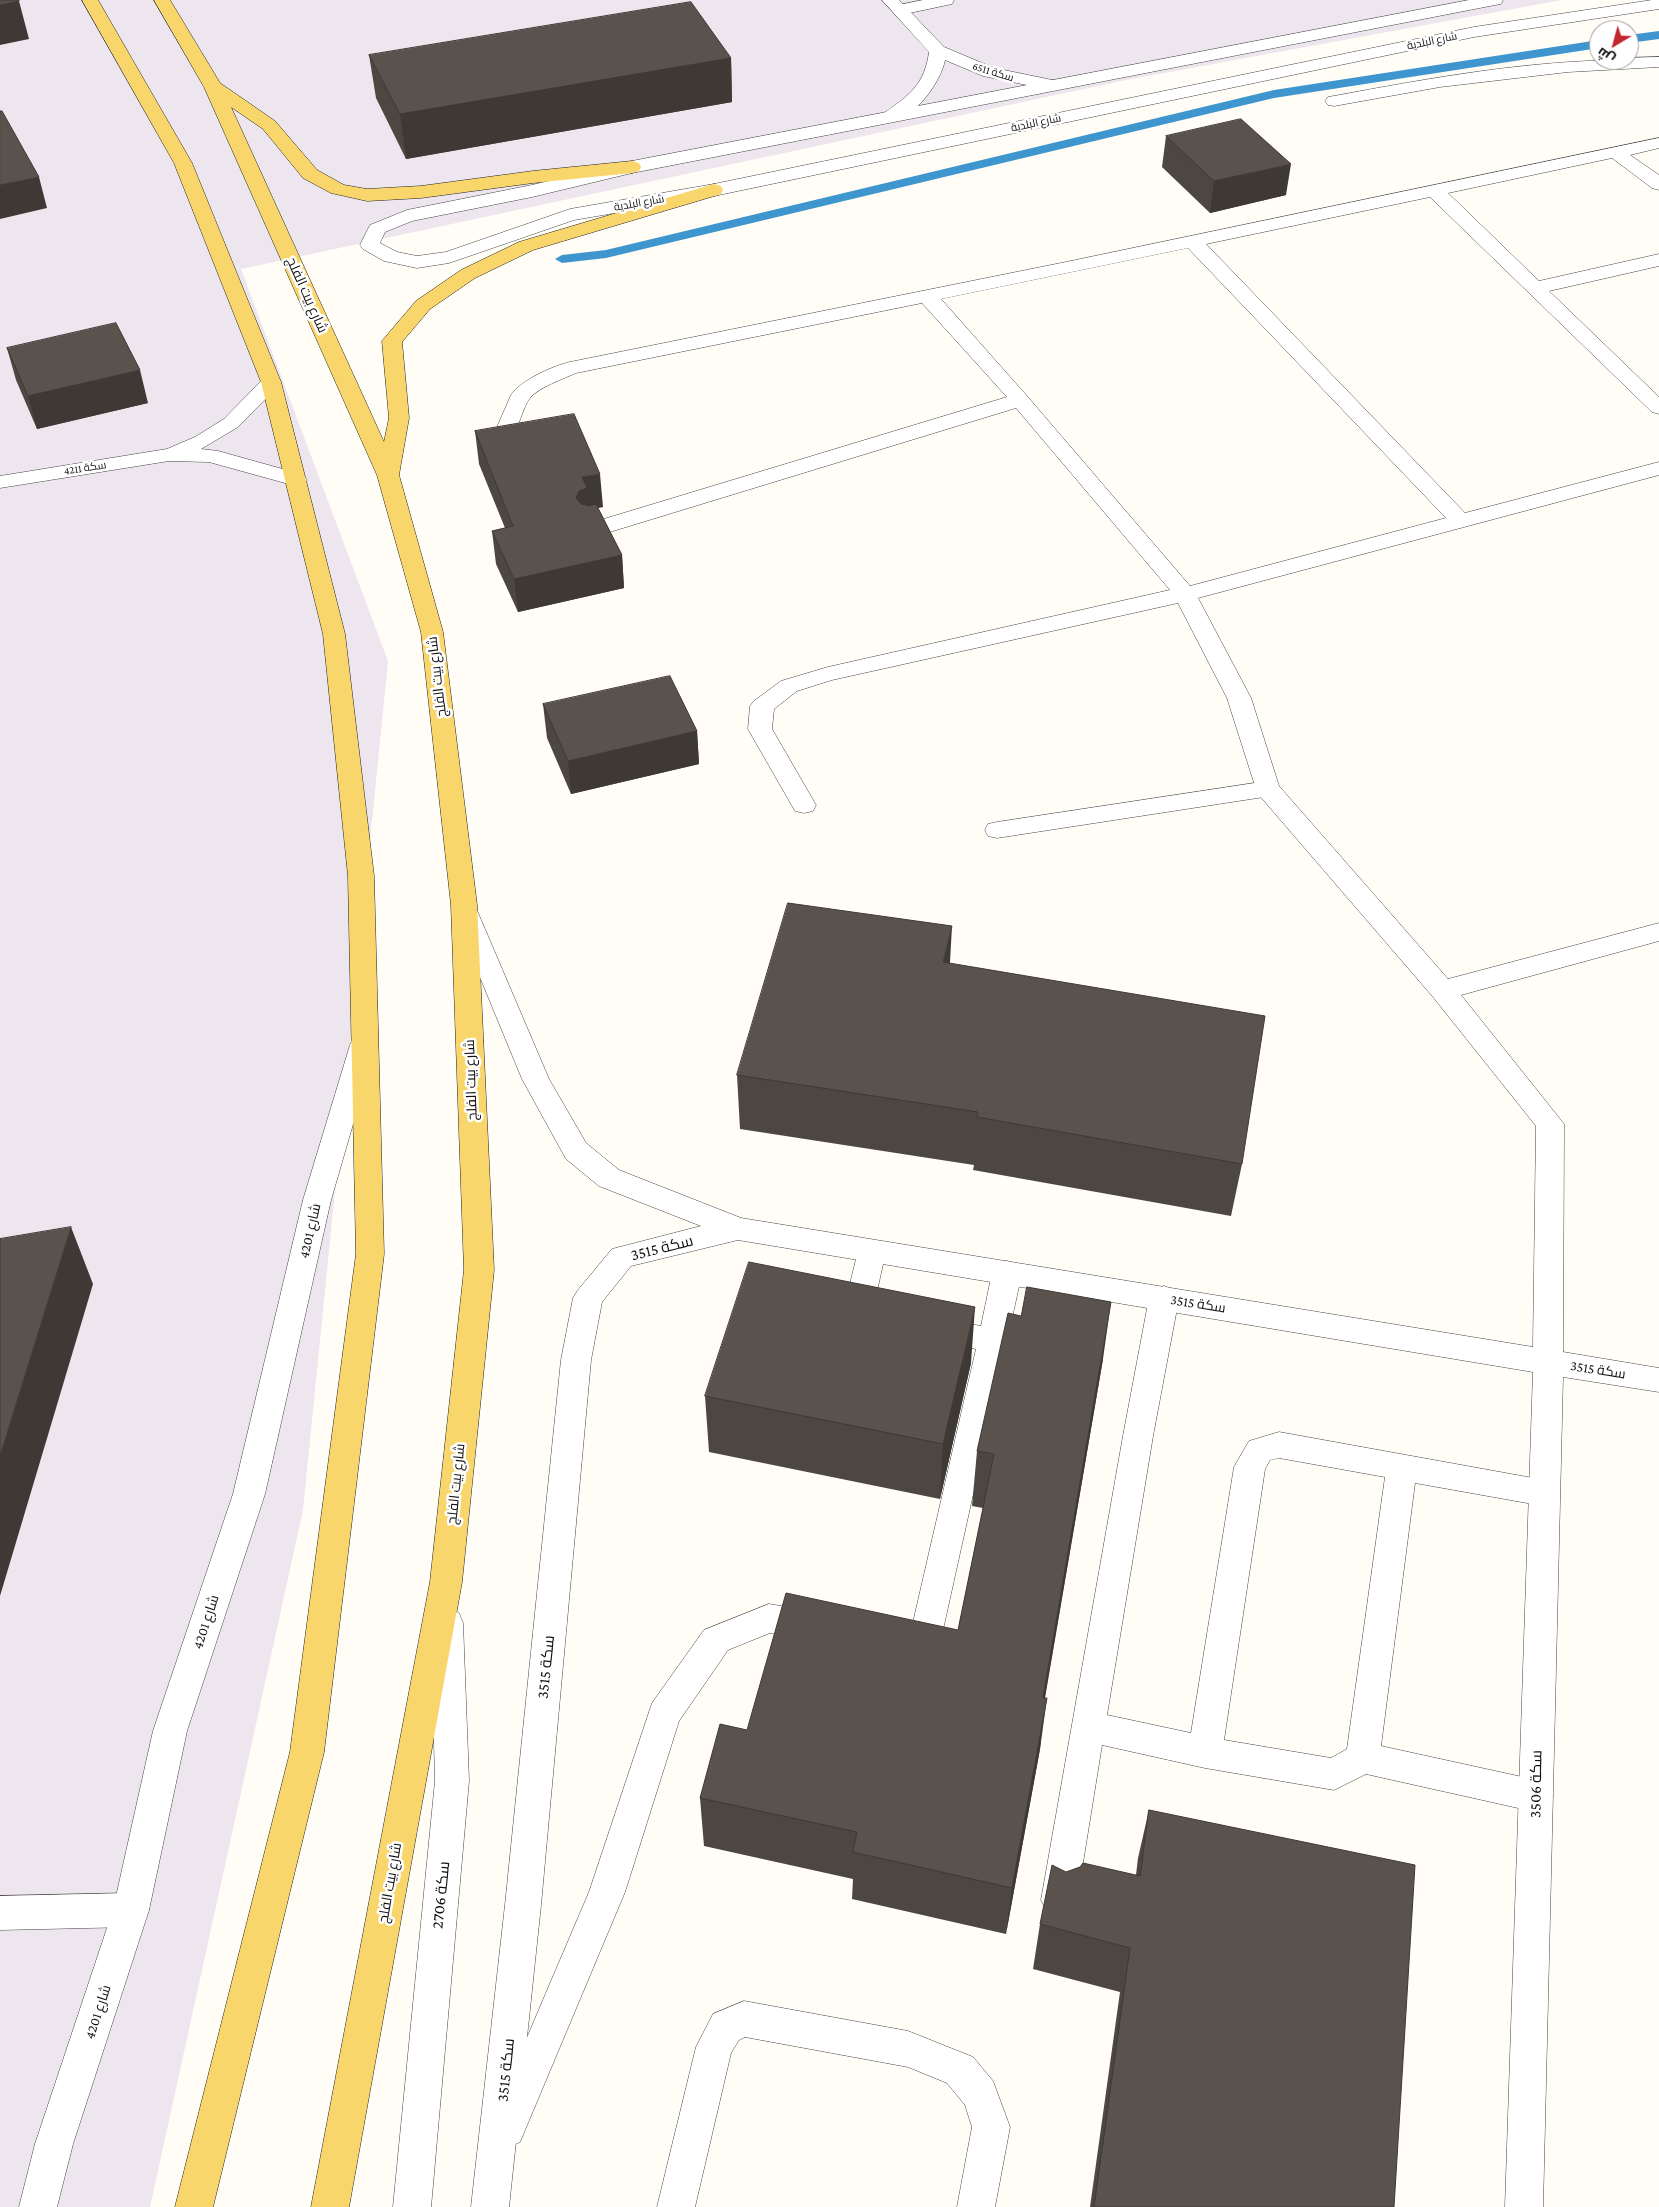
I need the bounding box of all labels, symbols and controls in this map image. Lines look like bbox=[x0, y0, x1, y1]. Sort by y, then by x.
north arrow bbox=[1589, 20, 1639, 70]
street label: شارع البلدية bbox=[1406, 29, 1458, 53]
text: ش bbox=[1594, 44, 1618, 68]
street label: سكة 6511 bbox=[971, 59, 1015, 85]
street label: شارع البلدية bbox=[1010, 111, 1062, 135]
street label: شارع البلدية bbox=[613, 192, 665, 214]
street label: شارع بيت الفلج bbox=[283, 254, 331, 336]
street label: سكة 4211 bbox=[63, 458, 107, 478]
street label: شارع بيت الفلج bbox=[424, 636, 450, 718]
street label: شارع بيت الفلج bbox=[461, 1039, 481, 1121]
street label: شارع 4201 bbox=[296, 1202, 324, 1260]
street label: سكة 3515 bbox=[629, 1231, 695, 1265]
street label: سكة 3515 bbox=[1169, 1291, 1227, 1317]
street label: سكة 3515 bbox=[1569, 1357, 1627, 1383]
street label: شارع بيت الفلج bbox=[443, 1443, 469, 1525]
street label: شارع 4201 bbox=[189, 1593, 223, 1651]
street label: سكة 3515 bbox=[533, 1634, 559, 1700]
street label: سكة 3506 bbox=[1526, 1750, 1546, 1818]
street label: شارع بيت الفلج bbox=[375, 1842, 405, 1924]
street label: سكة 2706 bbox=[428, 1860, 454, 1930]
street label: شارع 4201 bbox=[81, 1983, 115, 2041]
street label: سكة 3515 bbox=[493, 2037, 519, 2103]

